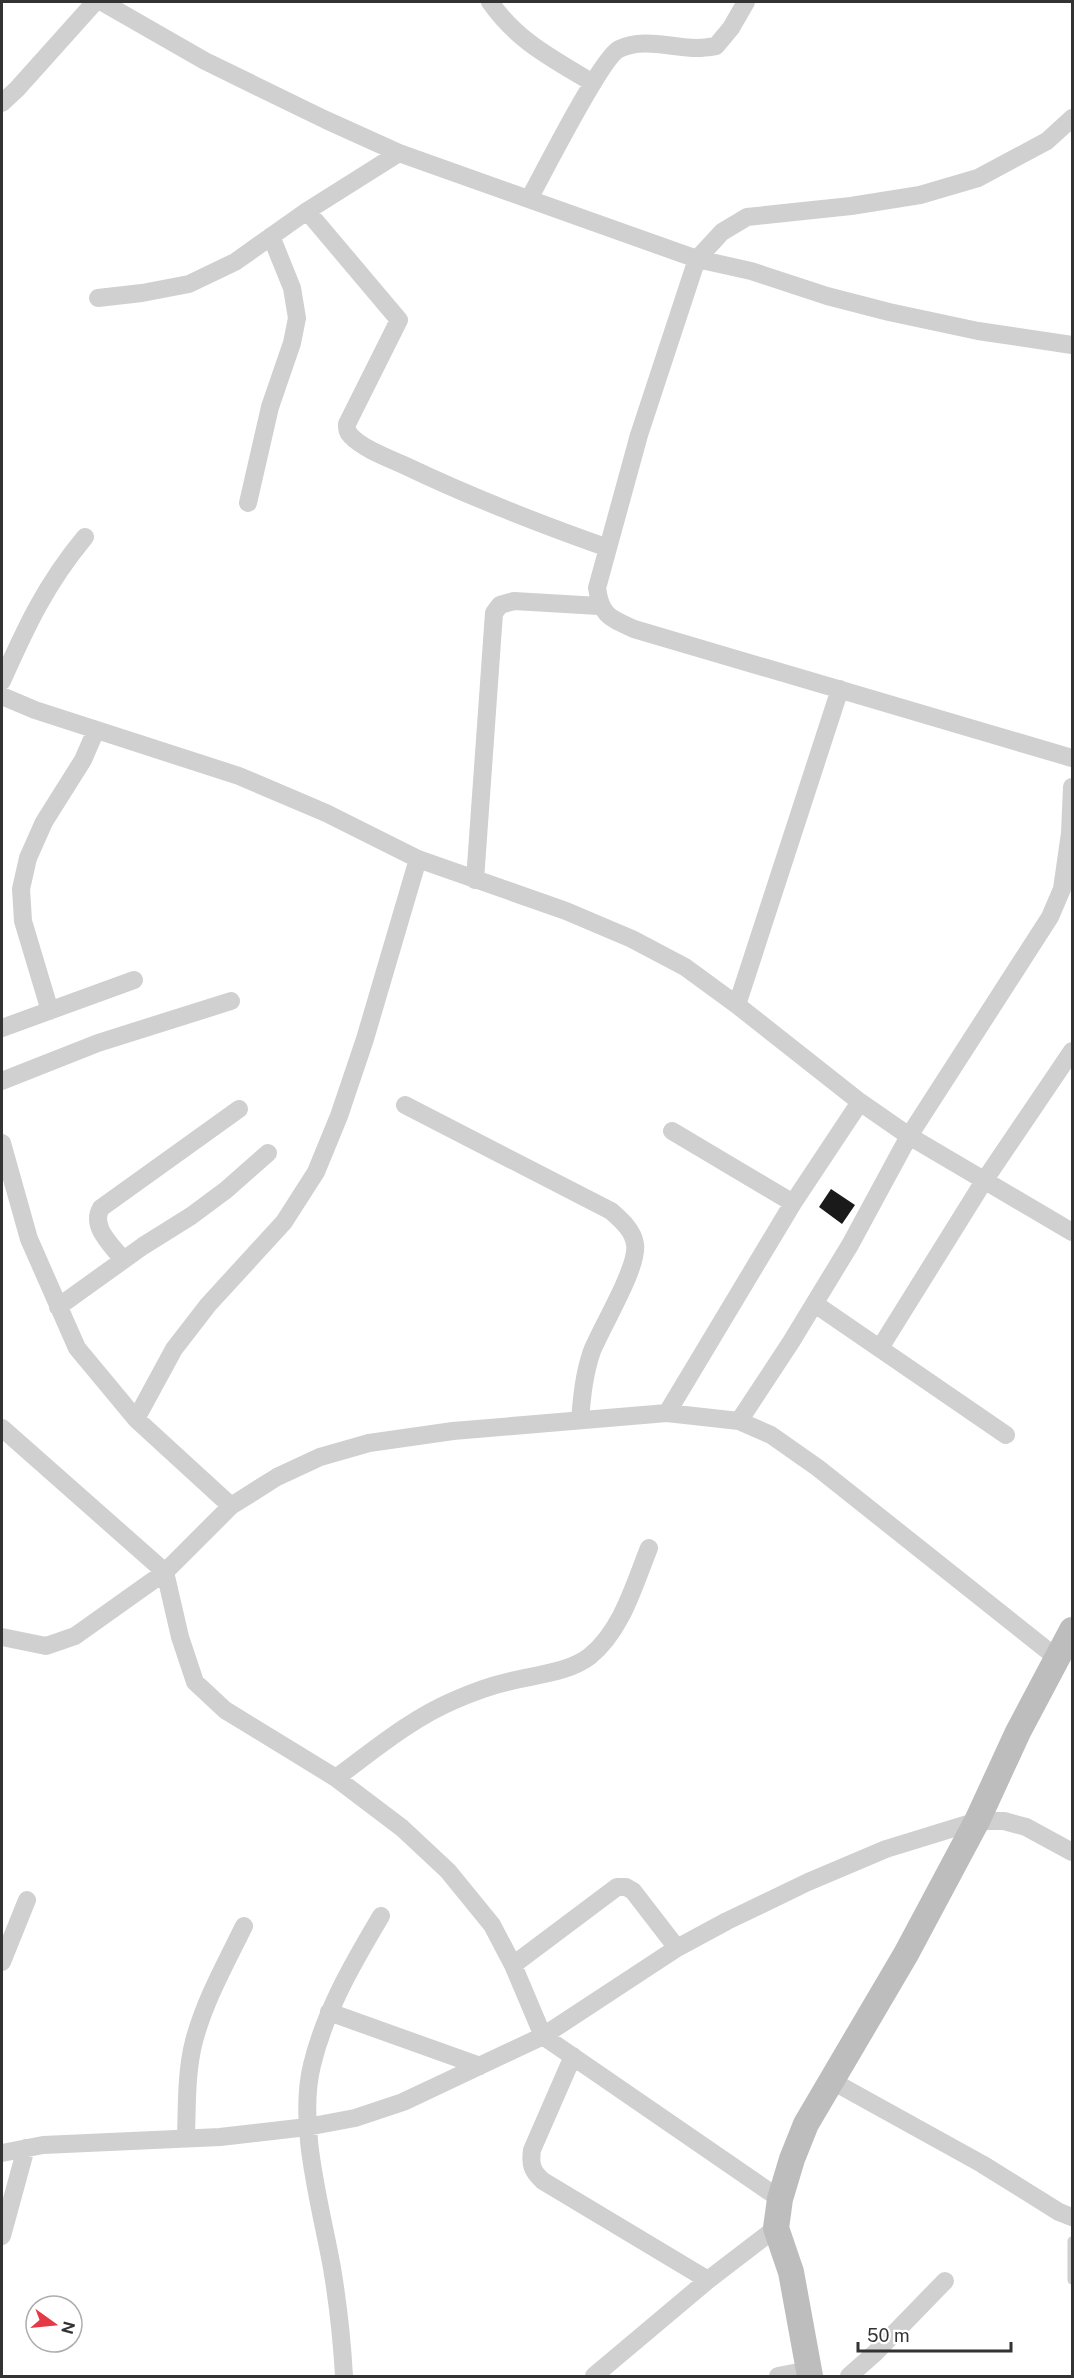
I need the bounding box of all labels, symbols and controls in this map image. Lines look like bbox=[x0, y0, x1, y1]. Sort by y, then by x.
north arrow bbox=[24, 2294, 84, 2354]
scale bar bbox=[858, 2315, 1011, 2353]
text: N bbox=[57, 2319, 79, 2336]
text: 50 m bbox=[867, 2325, 910, 2346]

